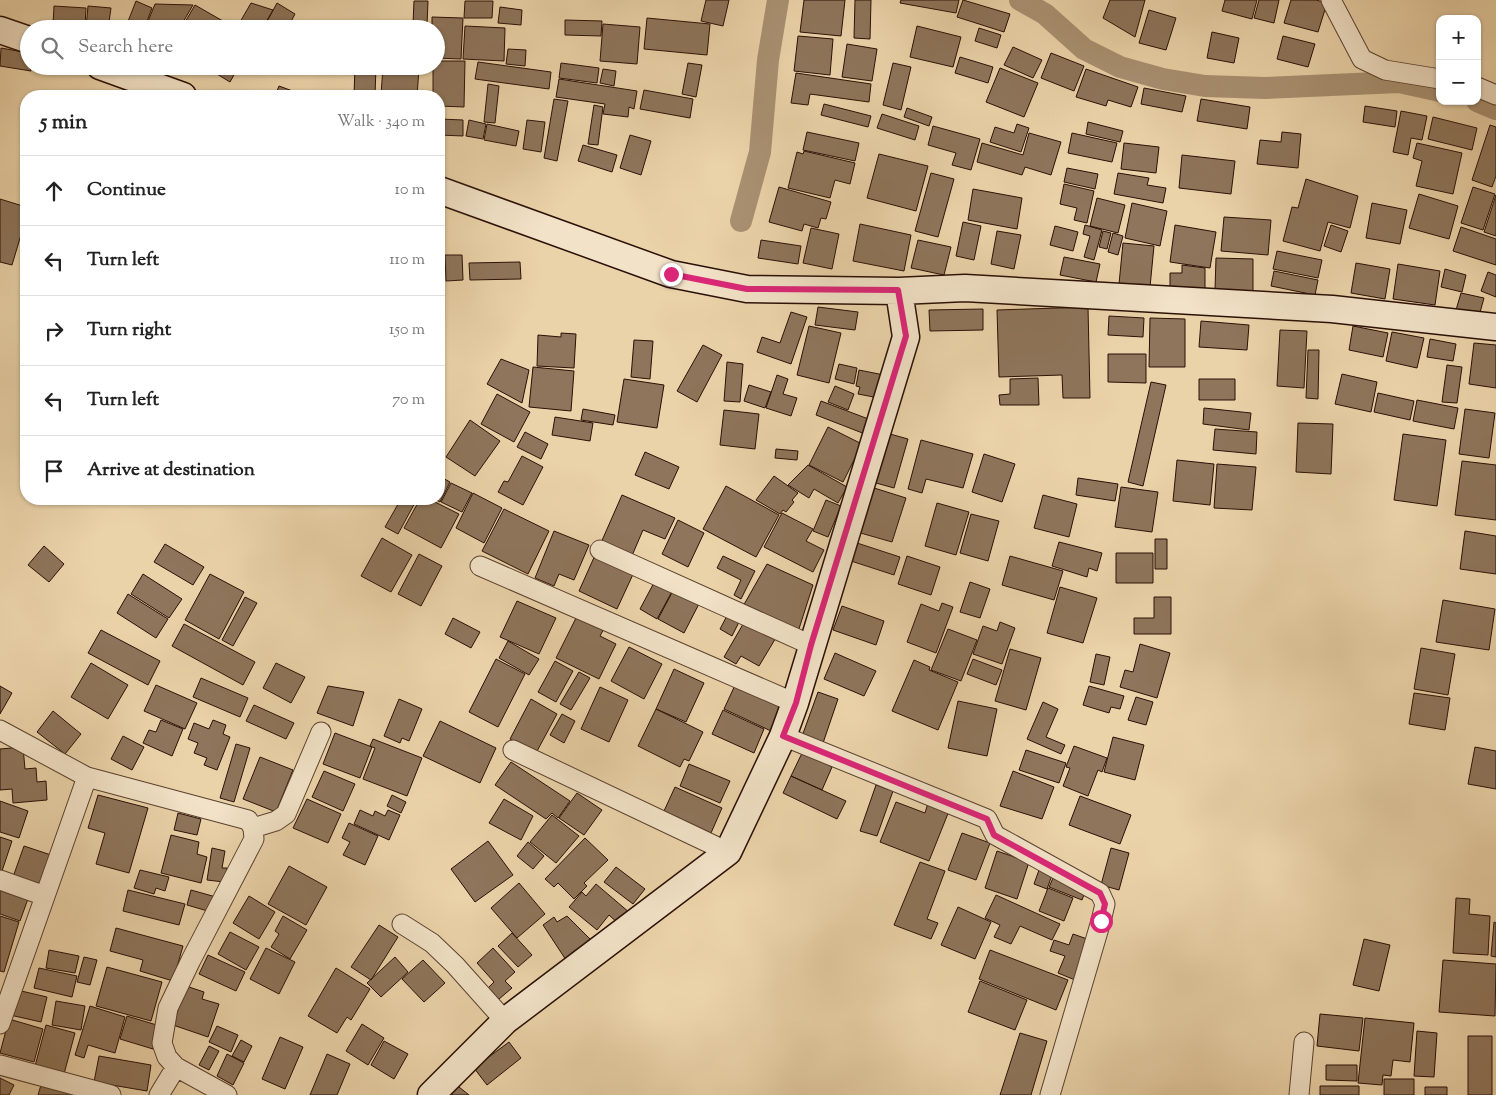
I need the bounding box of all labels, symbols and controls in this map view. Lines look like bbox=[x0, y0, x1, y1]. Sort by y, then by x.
map controls bbox=[1436, 15, 1481, 105]
button: + bbox=[1436, 15, 1481, 60]
search box bbox=[20, 20, 445, 75]
icon: search bbox=[38, 34, 66, 62]
text: Search here bbox=[78, 34, 173, 61]
button: − bbox=[1436, 60, 1481, 105]
text: 5 min bbox=[40, 108, 87, 138]
text: Walk · 340 m bbox=[337, 111, 425, 134]
icon: ahead bbox=[40, 177, 68, 205]
text: Continue bbox=[87, 177, 166, 204]
text: 10 m bbox=[395, 179, 425, 202]
icon: left bbox=[40, 247, 68, 275]
text: Turn left bbox=[87, 247, 159, 274]
text: 110 m bbox=[389, 249, 425, 272]
route end bbox=[660, 263, 683, 286]
icon: right bbox=[40, 317, 68, 345]
text: Turn right bbox=[87, 317, 171, 344]
text: 150 m bbox=[389, 319, 425, 342]
icon: left bbox=[40, 387, 68, 415]
text: Turn left bbox=[87, 387, 159, 414]
text: 70 m bbox=[392, 389, 425, 412]
icon: arrive bbox=[40, 457, 68, 485]
text: Arrive at destination bbox=[87, 457, 255, 484]
route start bbox=[1090, 910, 1113, 933]

